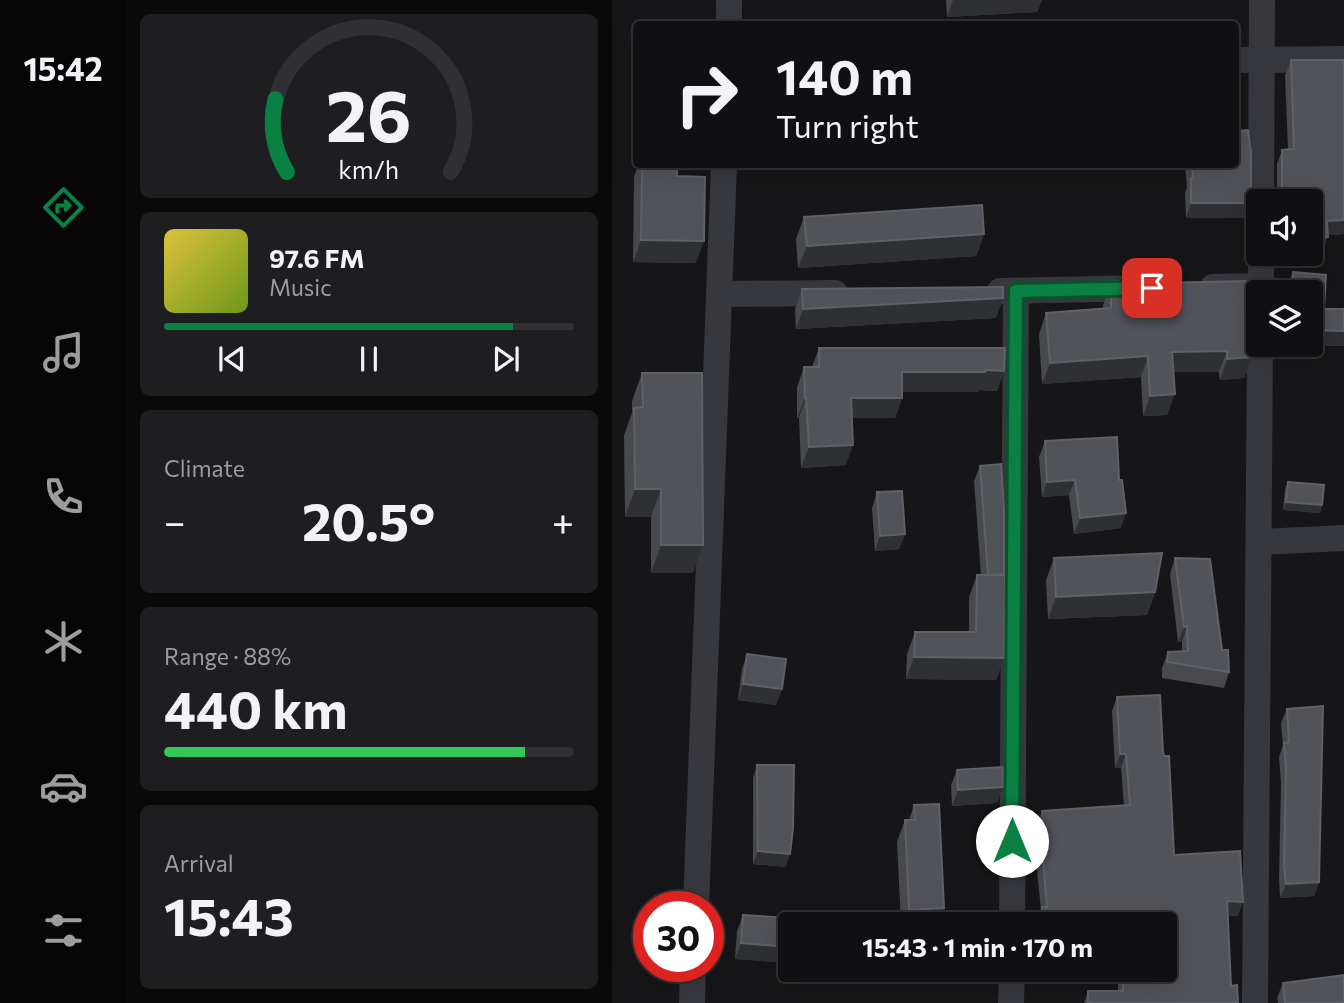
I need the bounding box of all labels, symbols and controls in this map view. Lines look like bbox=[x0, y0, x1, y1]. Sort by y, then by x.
text: 140 m bbox=[776, 45, 913, 105]
text: 15:42 bbox=[23, 48, 103, 88]
icon: right bbox=[661, 49, 752, 140]
text: 26 bbox=[326, 68, 412, 157]
text: Turn right bbox=[776, 105, 919, 145]
text: km/h bbox=[339, 154, 399, 184]
icon: directions bbox=[39, 183, 88, 232]
map controls bbox=[1246, 189, 1323, 357]
button: sound bbox=[1246, 189, 1323, 266]
text: 97.6 FM bbox=[269, 242, 365, 273]
pin bbox=[1122, 258, 1182, 318]
icon: arrive bbox=[1133, 269, 1171, 307]
text: Music bbox=[269, 273, 332, 301]
button: layers bbox=[1246, 280, 1323, 357]
icon: music bbox=[39, 328, 88, 377]
icon: previous bbox=[213, 340, 251, 378]
icon: pause bbox=[350, 340, 388, 378]
icon: next bbox=[487, 340, 525, 378]
text: Climate bbox=[164, 454, 245, 482]
icon: phone bbox=[39, 472, 88, 521]
text: 20.5° bbox=[302, 488, 435, 552]
text: − bbox=[164, 497, 186, 544]
text: + bbox=[552, 497, 574, 544]
icon: climate bbox=[39, 617, 88, 666]
text: Range · 88% bbox=[164, 642, 291, 670]
text: 440 km bbox=[164, 676, 348, 740]
icon: car bbox=[39, 762, 88, 811]
position arrow bbox=[975, 804, 1049, 878]
text: Arrival bbox=[164, 849, 234, 877]
text: 15:43 bbox=[164, 883, 294, 947]
speed limit sign: 30 bbox=[633, 891, 724, 982]
icon: filters bbox=[39, 906, 88, 955]
text: 15:43 · 1 min · 170 m bbox=[862, 931, 1093, 962]

